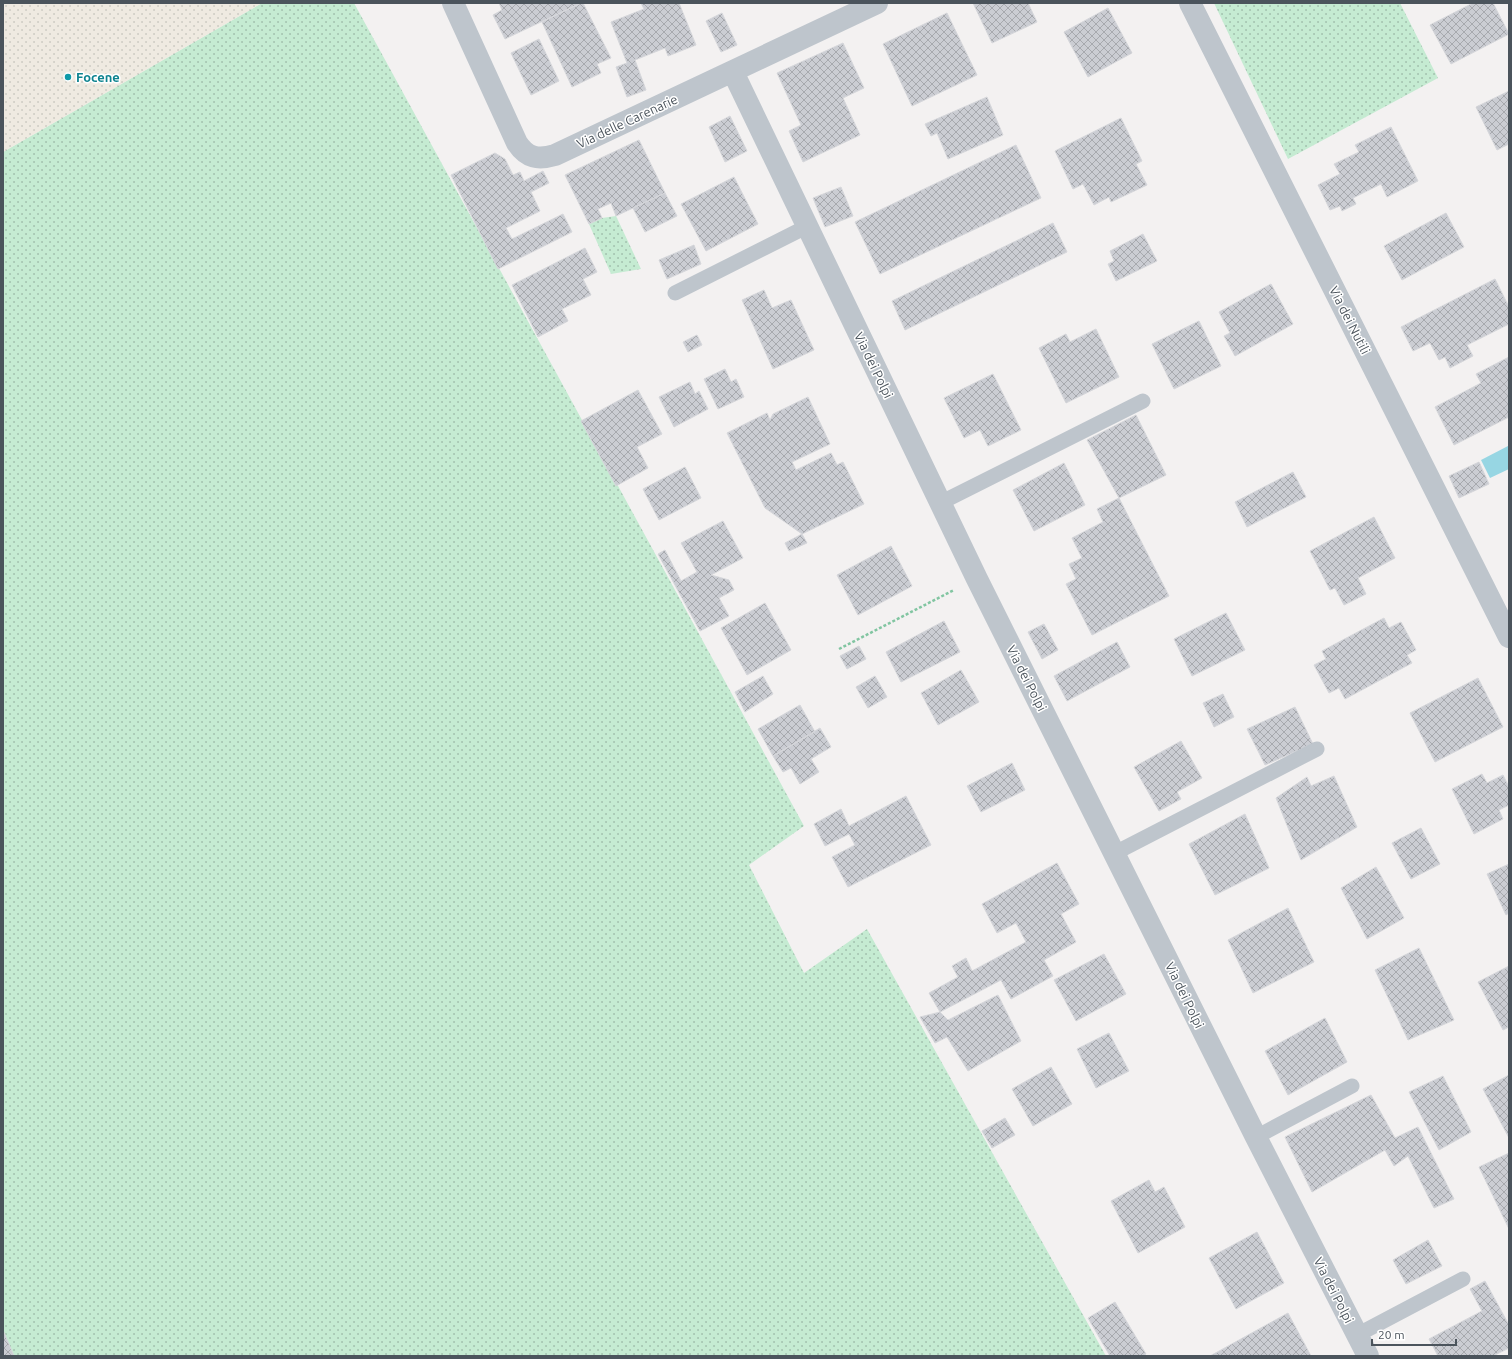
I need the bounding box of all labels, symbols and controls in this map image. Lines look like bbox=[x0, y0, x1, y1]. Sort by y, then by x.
place label: Focene bbox=[76, 70, 120, 84]
marker: Focene bbox=[63, 72, 73, 82]
street label: Via delle Carenarie bbox=[574, 92, 680, 150]
street label: Via dei Nutili bbox=[1327, 284, 1373, 356]
street label: Via dei Polpi bbox=[852, 330, 896, 400]
street label: Via dei Polpi bbox=[1004, 643, 1050, 713]
street label: Via dei Polpi bbox=[1163, 960, 1207, 1030]
street label: Via dei Polpi bbox=[1311, 1255, 1357, 1325]
scale bar bbox=[1372, 1321, 1456, 1347]
text: 20 m bbox=[1378, 1328, 1405, 1341]

